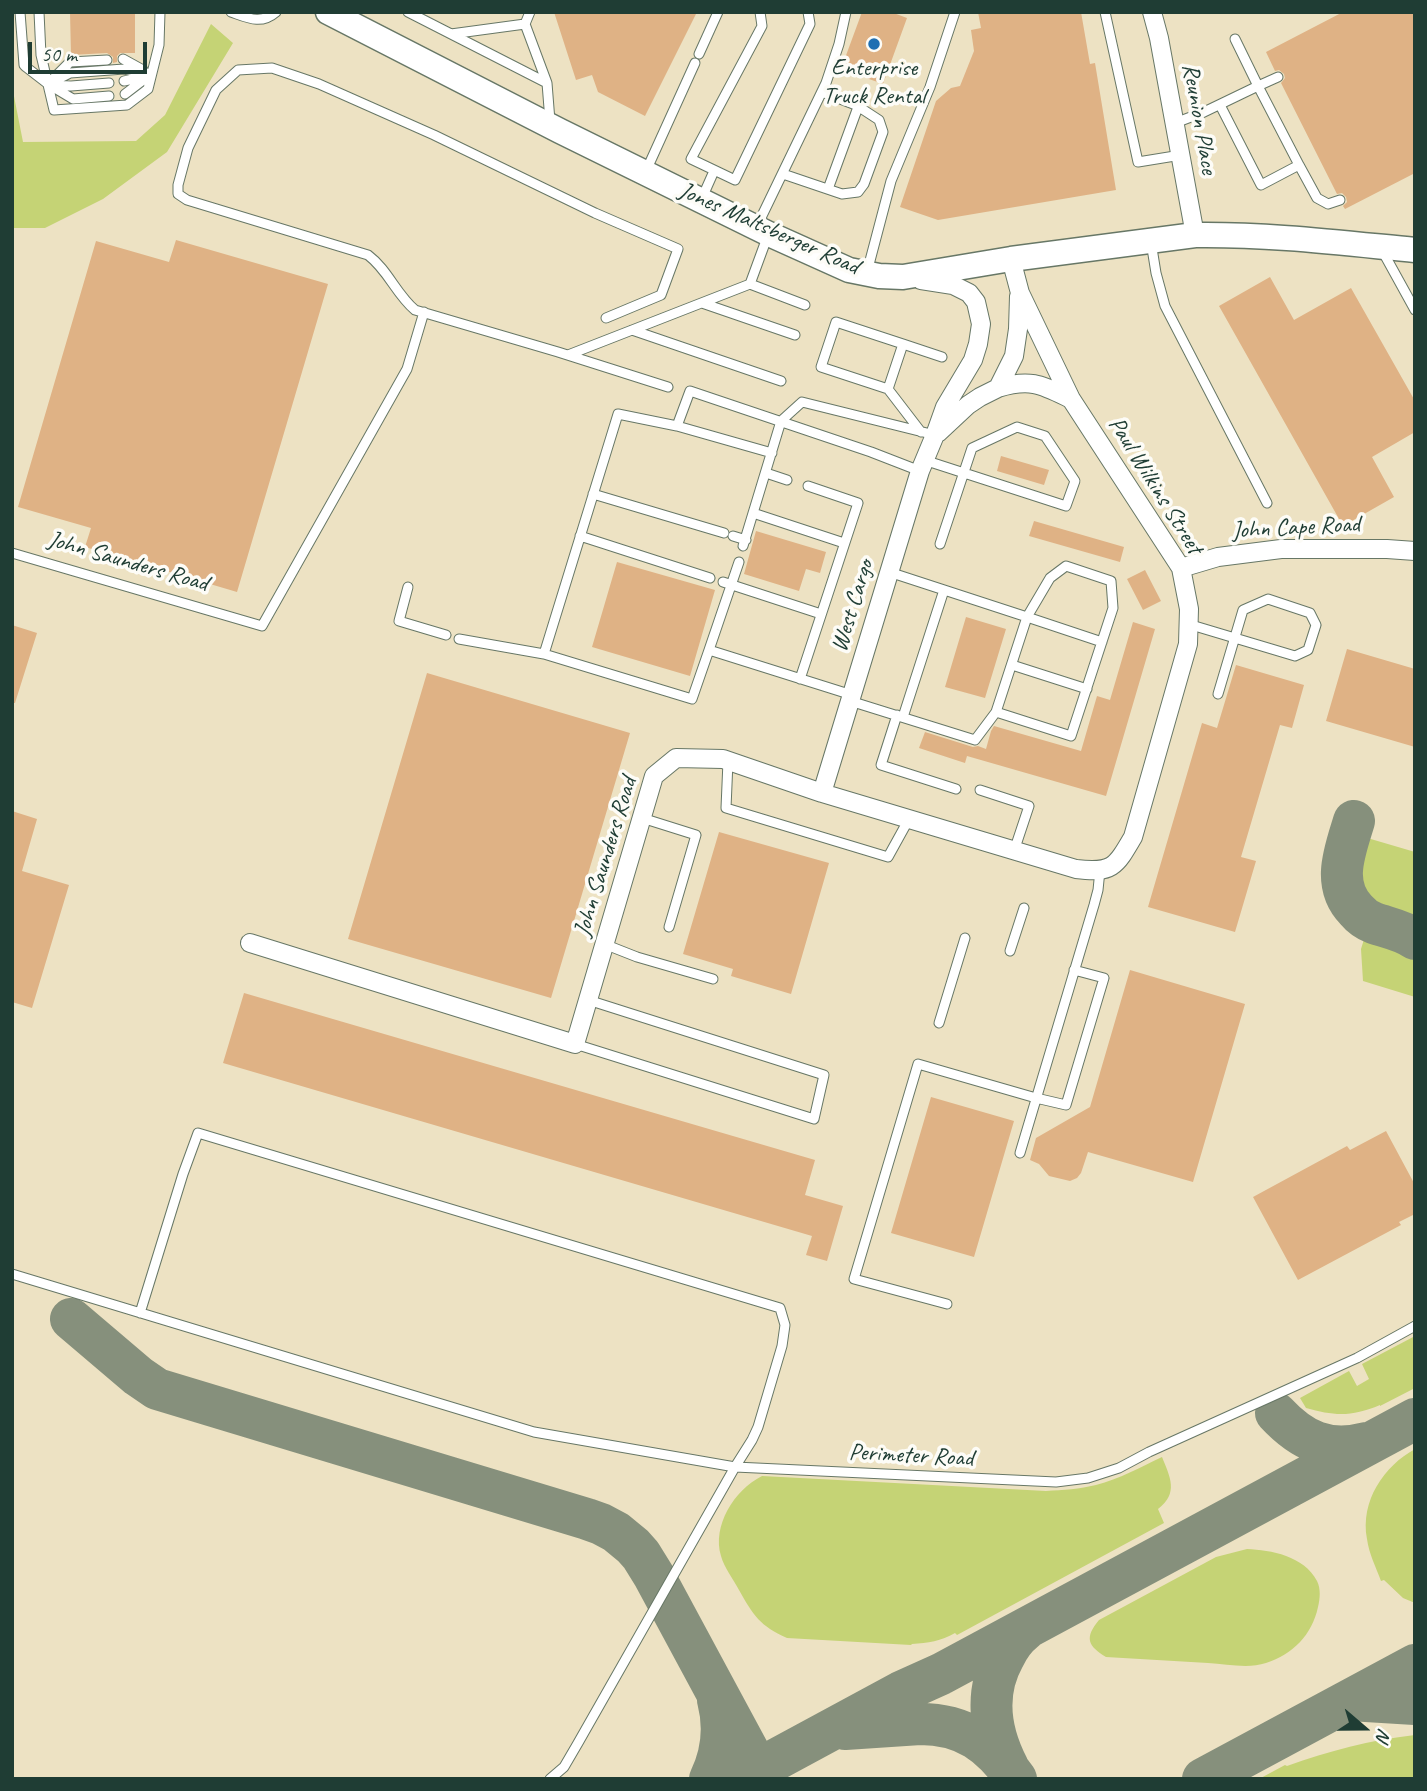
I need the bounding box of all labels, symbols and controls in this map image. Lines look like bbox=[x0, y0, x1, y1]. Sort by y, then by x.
scale bar bbox=[32, 28, 150, 72]
marker: Enterprise Truck Rental bbox=[866, 36, 882, 52]
text: 50 m bbox=[41, 41, 77, 67]
place label: Enterprise Truck Rental bbox=[823, 55, 925, 111]
street label: Reunion Place bbox=[1175, 61, 1223, 177]
street label: Jones Maltsberger Road bbox=[675, 176, 863, 282]
street label: Paul Wilkins Street bbox=[1101, 412, 1209, 560]
street label: John Cape Road bbox=[1231, 510, 1361, 546]
street label: John Saunders Road bbox=[45, 525, 211, 599]
street label: West Cargo bbox=[825, 557, 881, 655]
street label: John Saunders Road bbox=[568, 774, 644, 940]
street label: Perimeter Road bbox=[848, 1438, 974, 1474]
north arrow bbox=[1329, 1693, 1399, 1763]
text: N bbox=[1370, 1726, 1397, 1745]

